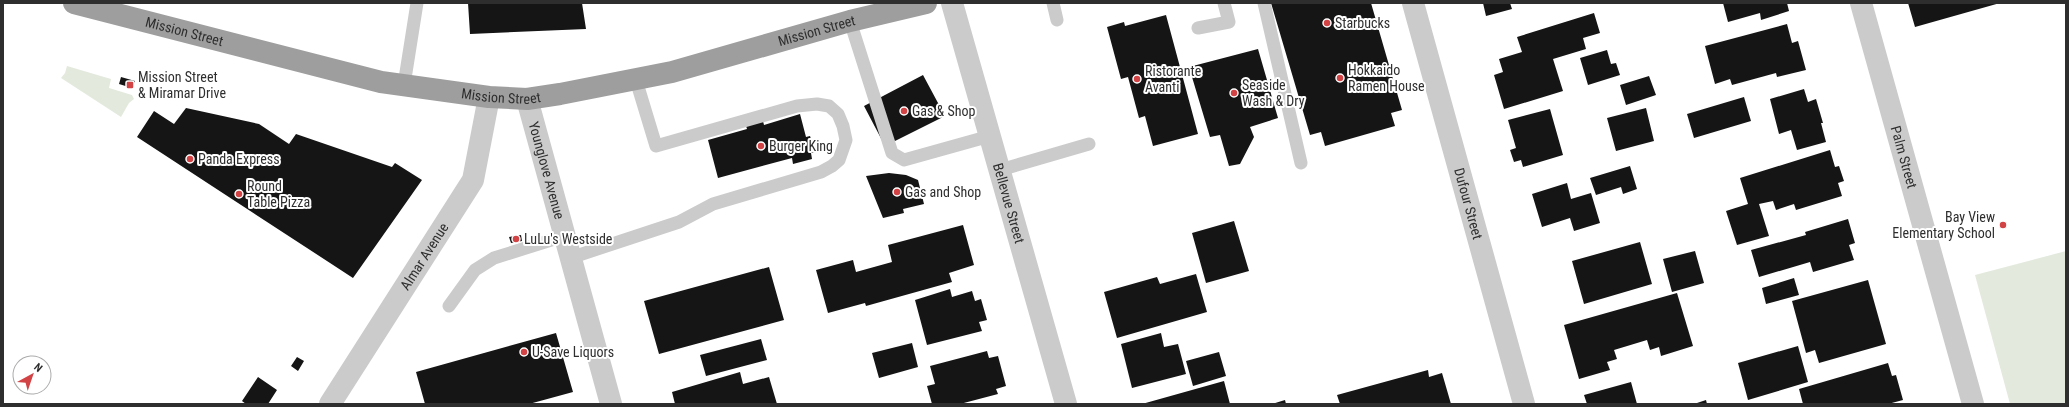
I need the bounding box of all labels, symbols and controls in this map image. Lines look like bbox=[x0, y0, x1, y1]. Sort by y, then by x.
street label: Mission Street bbox=[776, 12, 857, 49]
street label: Mission Street bbox=[144, 14, 225, 49]
place label: Starbucks bbox=[1335, 15, 1390, 31]
marker: Starbucks bbox=[1322, 18, 1332, 28]
place label: Hokkaido Ramen House bbox=[1348, 62, 1425, 94]
place label: Ristorante Avanti bbox=[1145, 63, 1202, 95]
place label: Mission Street & Miramar Drive bbox=[138, 69, 226, 101]
marker: Hokkaido Ramen House bbox=[1335, 73, 1345, 83]
marker: Ristorante Avanti bbox=[1132, 74, 1142, 84]
place label: Seaside Wash & Dry bbox=[1242, 77, 1305, 109]
marker: Mission Street & Miramar Drive bbox=[125, 80, 135, 90]
street label: Mission Street bbox=[460, 85, 542, 107]
marker: Seaside Wash & Dry bbox=[1229, 88, 1239, 98]
place label: Gas & Shop bbox=[912, 103, 975, 119]
marker: Gas & Shop bbox=[899, 106, 909, 116]
street label: Younglove Avenue bbox=[526, 120, 568, 221]
street label: Palm Street bbox=[1888, 124, 1920, 190]
place label: Burger King bbox=[769, 138, 833, 154]
marker: Burger King bbox=[756, 141, 766, 151]
place label: Panda Express bbox=[198, 151, 280, 167]
marker: Panda Express bbox=[185, 154, 195, 164]
street label: Bellevue Street bbox=[990, 161, 1028, 245]
street label: Dufour Street bbox=[1451, 166, 1486, 241]
place label: Round Table Pizza bbox=[247, 178, 310, 210]
place label: Gas and Shop bbox=[905, 184, 981, 200]
marker: Gas and Shop bbox=[892, 187, 902, 197]
marker: Round Table Pizza bbox=[234, 189, 244, 199]
place label: Bay View Elementary School bbox=[1892, 209, 1995, 241]
street label: Almar Avenue bbox=[397, 220, 452, 293]
marker: Bay View Elementary School bbox=[1998, 220, 2008, 230]
place label: LuLu's Westside bbox=[524, 231, 613, 247]
marker: LuLu's Westside bbox=[511, 234, 521, 244]
place label: U-Save Liquors bbox=[532, 344, 614, 360]
marker: U-Save Liquors bbox=[519, 347, 529, 357]
north arrow bbox=[12, 355, 52, 395]
text: N bbox=[31, 361, 45, 375]

